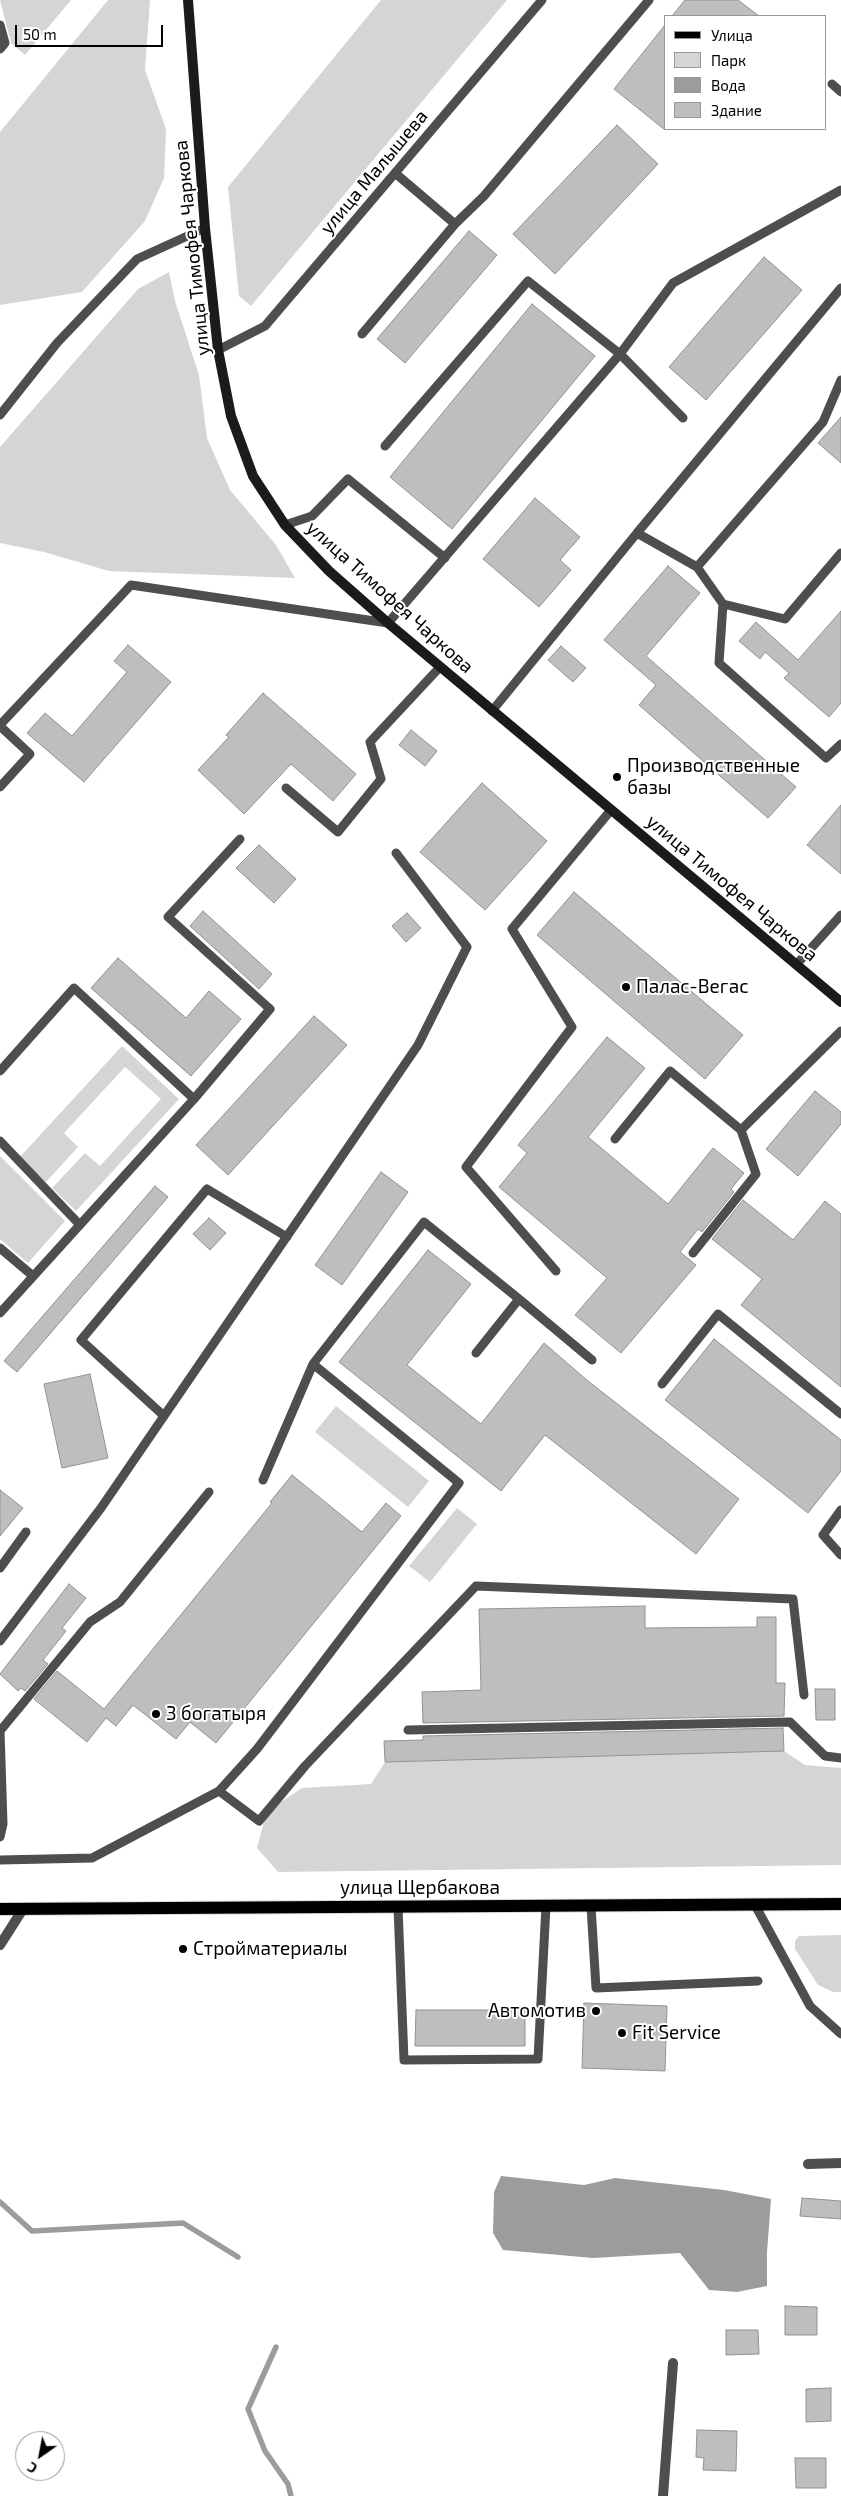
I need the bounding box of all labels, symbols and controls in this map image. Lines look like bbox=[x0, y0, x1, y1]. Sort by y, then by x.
scale bar bbox=[18, 15, 165, 47]
legend bbox=[664, 15, 826, 130]
text: 50 m bbox=[23, 25, 57, 43]
text: Улица bbox=[711, 26, 753, 44]
text: Парк bbox=[711, 51, 746, 69]
text: Вода bbox=[711, 76, 746, 94]
text: Здание bbox=[711, 101, 762, 119]
street label: улица Малышева bbox=[315, 105, 433, 239]
street label: улица Тимофея Чаркова bbox=[169, 139, 215, 357]
street label: улица Тимофея Чаркова bbox=[302, 516, 478, 678]
place label: Производственные базы bbox=[627, 755, 800, 799]
marker: Производственные базы bbox=[611, 771, 623, 783]
street label: улица Тимофея Чаркова bbox=[642, 810, 822, 966]
place label: Палас-Вегас bbox=[636, 976, 748, 998]
marker: Палас-Вегас bbox=[620, 981, 632, 993]
place label: 3 богатыря bbox=[166, 1703, 266, 1725]
marker: 3 богатыря bbox=[150, 1708, 162, 1720]
street label: улица Щербакова bbox=[340, 1877, 500, 1899]
place label: Стройматериалы bbox=[193, 1938, 347, 1960]
marker: Стройматериалы bbox=[177, 1943, 189, 1955]
place label: Автомотив bbox=[488, 2000, 586, 2022]
marker: Автомотив bbox=[590, 2005, 602, 2017]
place label: Fit Service bbox=[632, 2022, 721, 2044]
marker: Fit Service bbox=[616, 2027, 628, 2039]
north arrow bbox=[15, 2431, 65, 2481]
text: С bbox=[24, 2459, 40, 2478]

